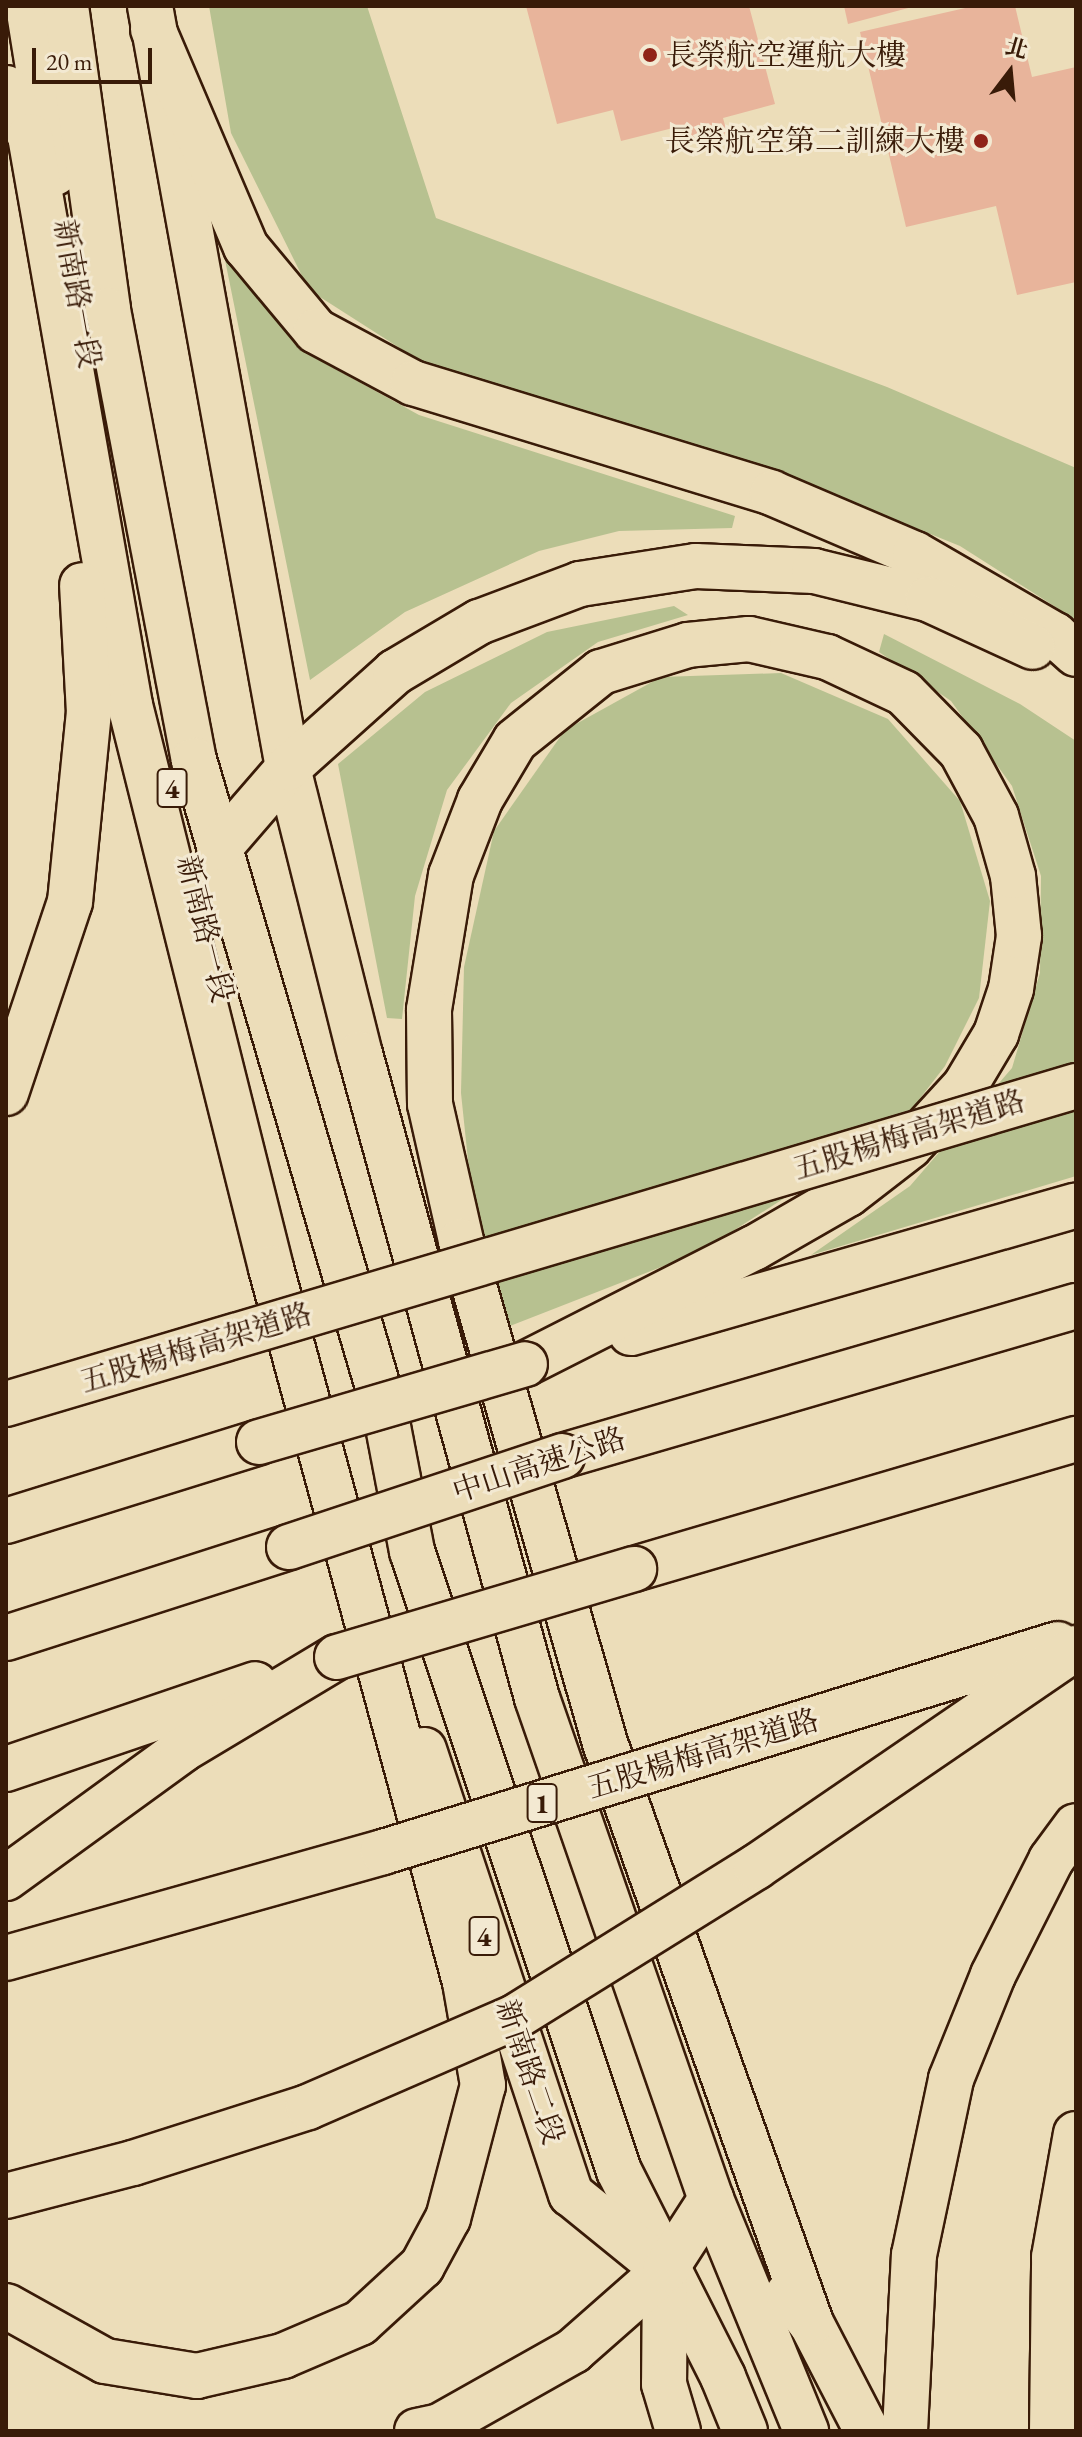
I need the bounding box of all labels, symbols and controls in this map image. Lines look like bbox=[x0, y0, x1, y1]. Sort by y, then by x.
text: 北 bbox=[1002, 31, 1031, 65]
scale bar bbox=[36, 32, 156, 82]
north arrow bbox=[970, 32, 1050, 112]
place label: 長榮航空運航大樓 bbox=[666, 37, 906, 73]
text: 20 m bbox=[46, 46, 93, 77]
marker: 長榮航空運航大樓 bbox=[641, 46, 659, 64]
place label: 長榮航空第二訓練大樓 bbox=[665, 123, 965, 159]
marker: 長榮航空第二訓練大樓 bbox=[972, 132, 990, 150]
street label: 新南路一段 bbox=[46, 217, 108, 371]
road number: 4 bbox=[156, 764, 188, 812]
street label: 新南路一段 bbox=[169, 852, 241, 1006]
street label: 五股楊梅高架道路 bbox=[789, 1083, 1029, 1187]
street label: 五股楊梅高架道路 bbox=[76, 1296, 316, 1400]
street label: 中山高速公路 bbox=[448, 1420, 630, 1510]
street label: 五股楊梅高架道路 bbox=[583, 1702, 823, 1806]
road number: 1 bbox=[526, 1779, 558, 1827]
road number: 4 bbox=[468, 1912, 500, 1960]
street label: 新南路二段 bbox=[489, 1995, 571, 2149]

